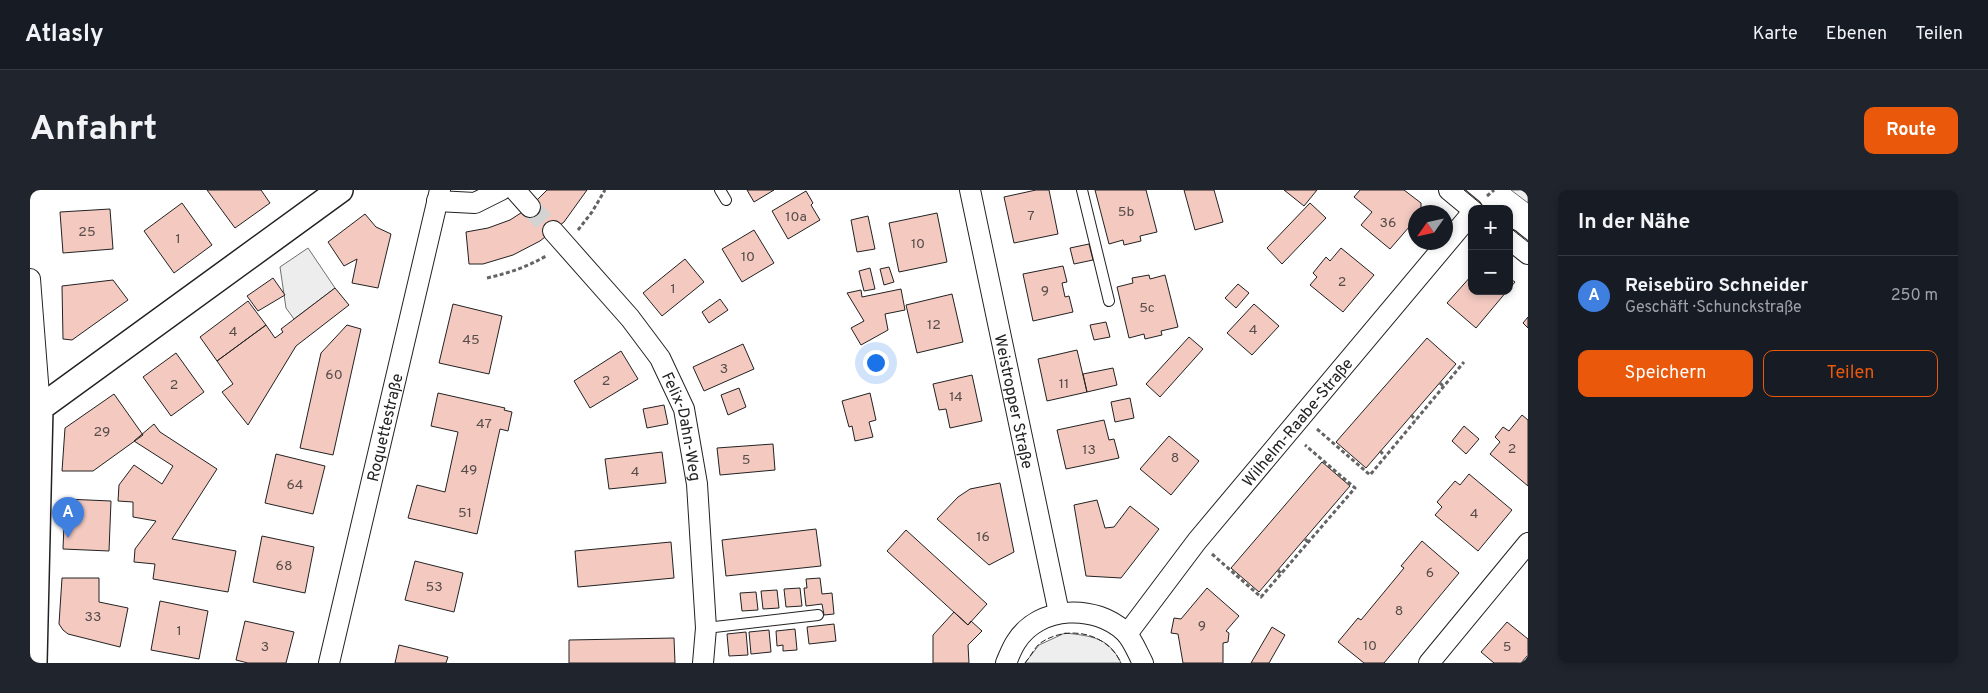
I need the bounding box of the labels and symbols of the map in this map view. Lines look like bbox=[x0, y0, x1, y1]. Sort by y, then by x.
house number: 5b bbox=[1118, 204, 1134, 221]
north arrow bbox=[1408, 205, 1453, 250]
house number: 7 bbox=[1027, 208, 1035, 225]
house number: 10a bbox=[785, 209, 807, 226]
house number: 36 bbox=[1380, 215, 1396, 232]
house number: 25 bbox=[78, 224, 96, 241]
house number: 1 bbox=[175, 231, 181, 248]
house number: 10 bbox=[911, 236, 925, 253]
house number: 10 bbox=[741, 249, 755, 266]
house number: 2 bbox=[1338, 274, 1346, 291]
house number: 1 bbox=[670, 281, 676, 298]
house number: 9 bbox=[1041, 283, 1049, 300]
house number: 5c bbox=[1139, 300, 1155, 317]
house number: 12 bbox=[927, 317, 941, 334]
house number: 4 bbox=[1249, 322, 1257, 339]
house number: 4 bbox=[229, 324, 237, 341]
house number: 45 bbox=[462, 332, 480, 349]
street label: Weistropper Straße bbox=[989, 333, 1036, 471]
your location bbox=[863, 350, 889, 376]
street label: Wilhelm-Raabe-Straße bbox=[1239, 355, 1358, 491]
house number: 3 bbox=[720, 361, 728, 378]
house number: 60 bbox=[325, 367, 343, 384]
street label: Felix-Dahn-Weg bbox=[656, 369, 704, 483]
street label: Roquettestraße bbox=[364, 372, 409, 484]
house number: 2 bbox=[602, 373, 610, 390]
house number: 11 bbox=[1059, 376, 1069, 393]
house number: 2 bbox=[170, 377, 178, 394]
house number: 14 bbox=[949, 389, 963, 406]
house number: 47 bbox=[476, 416, 492, 433]
house number: 29 bbox=[94, 424, 110, 441]
house number: 2 bbox=[1508, 441, 1516, 458]
house number: 13 bbox=[1082, 442, 1096, 459]
house number: 8 bbox=[1171, 450, 1179, 467]
house number: 5 bbox=[742, 452, 750, 469]
house number: 49 bbox=[461, 462, 477, 479]
house number: 4 bbox=[631, 464, 639, 481]
house number: 64 bbox=[286, 477, 304, 494]
pin: A bbox=[52, 497, 84, 538]
house number: 51 bbox=[458, 505, 472, 522]
house number: 4 bbox=[1470, 506, 1478, 523]
house number: 16 bbox=[976, 529, 990, 546]
house number: 68 bbox=[276, 558, 292, 575]
house number: 6 bbox=[1426, 565, 1434, 582]
house number: 53 bbox=[425, 579, 443, 596]
house number: 8 bbox=[1395, 603, 1403, 620]
house number: 33 bbox=[85, 609, 101, 626]
house number: 9 bbox=[1198, 618, 1206, 635]
house number: 1 bbox=[176, 623, 182, 640]
house number: 10 bbox=[1363, 638, 1377, 655]
house number: 3 bbox=[261, 639, 269, 656]
house number: 5 bbox=[1503, 639, 1511, 656]

